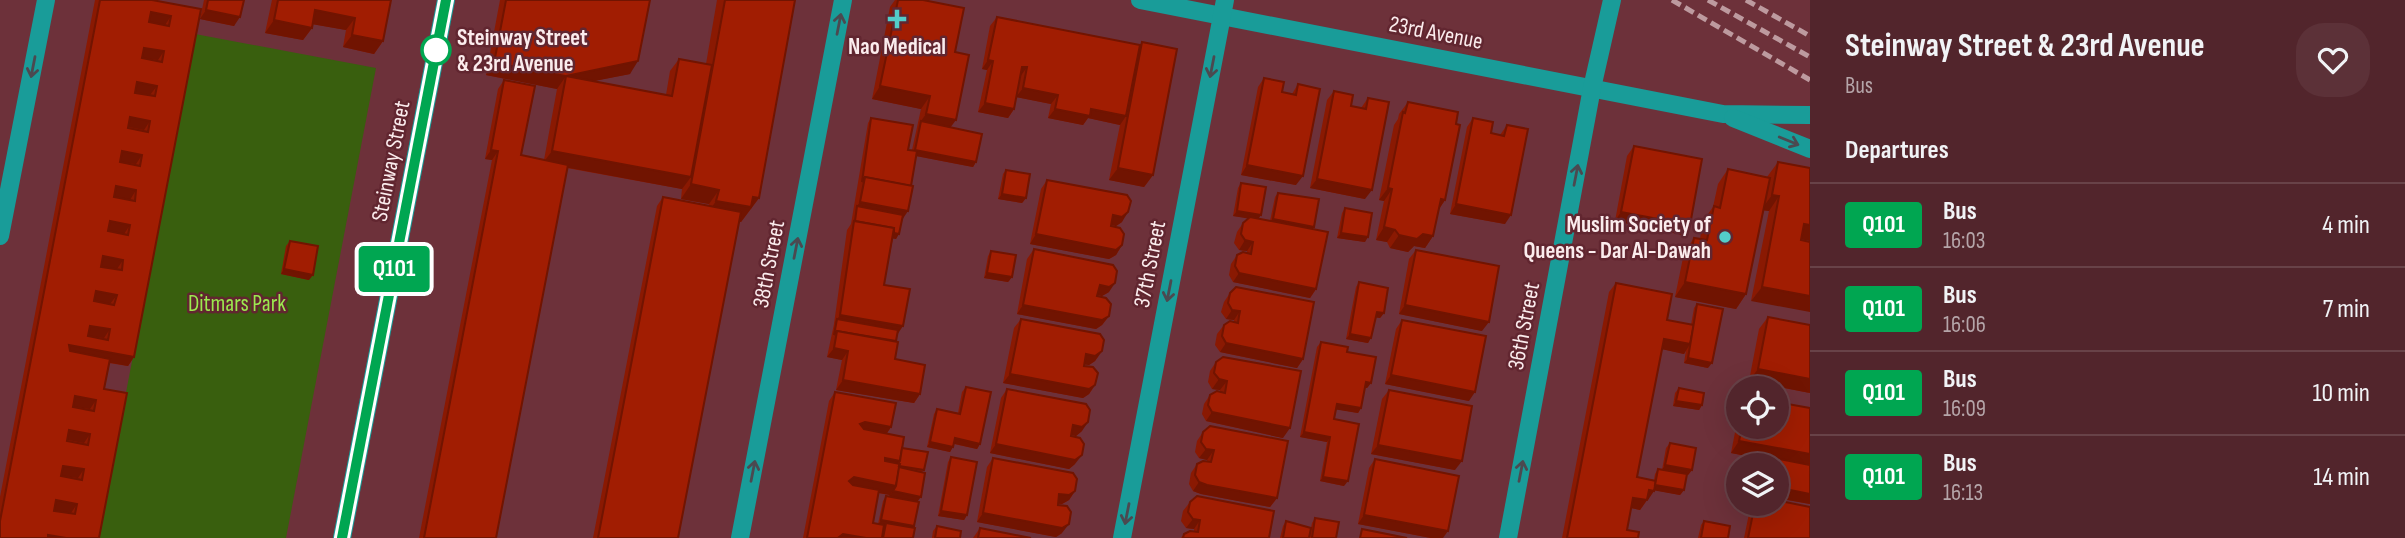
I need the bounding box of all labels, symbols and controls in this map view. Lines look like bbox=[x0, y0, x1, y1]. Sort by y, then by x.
marker: Nao Medical bbox=[887, 9, 907, 29]
street label: 23rd Avenue bbox=[1387, 10, 1485, 56]
one-way arrow bbox=[832, 13, 846, 36]
button: heart bbox=[2296, 23, 2370, 97]
place label: Steinway Street & 23rd Avenue bbox=[457, 24, 588, 78]
text: Steinway Street & 23rd Avenue bbox=[1845, 26, 2205, 66]
place label: Nao Medical bbox=[848, 33, 946, 61]
marker: Steinway Street & 23rd Avenue bbox=[421, 35, 451, 65]
one-way arrow bbox=[25, 55, 39, 78]
one-way arrow bbox=[1205, 55, 1218, 78]
text: Bus bbox=[1845, 72, 1873, 100]
street label: Steinway Street bbox=[366, 98, 416, 224]
one-way arrow bbox=[1778, 135, 1800, 148]
text: Departures bbox=[1845, 135, 1949, 166]
one-way arrow bbox=[1570, 164, 1583, 187]
text: Bus bbox=[1943, 196, 1977, 227]
text: Q101 bbox=[1862, 210, 1905, 239]
text: 4 min bbox=[2322, 210, 2370, 241]
place label: Muslim Society of Queens - Dar Al-Dawah bbox=[1523, 211, 1712, 265]
street label: 38th Street bbox=[747, 218, 791, 310]
street label: 37th Street bbox=[1128, 218, 1172, 310]
text: 16:03 bbox=[1943, 227, 1985, 255]
marker: Muslim Society of Queens - Dar Al-Dawah bbox=[1717, 229, 1733, 245]
one-way arrow bbox=[789, 237, 803, 260]
line badge: Q101 bbox=[345, 246, 443, 292]
text: Q101 bbox=[373, 254, 415, 283]
one-way arrow bbox=[1162, 279, 1176, 301]
street label: 36th Street bbox=[1502, 280, 1546, 372]
text: Bus bbox=[1943, 280, 1977, 311]
park label: Ditmars Park bbox=[188, 290, 286, 318]
text: Q101 bbox=[1862, 294, 1905, 323]
text: 7 min bbox=[2323, 294, 2370, 325]
text: 16:06 bbox=[1943, 311, 1986, 339]
text: Bus bbox=[1943, 364, 1977, 395]
map controls bbox=[1726, 376, 1789, 516]
button: locate bbox=[1726, 376, 1789, 439]
text: Q101 bbox=[1862, 378, 1905, 407]
text: 10 min bbox=[2313, 378, 2370, 409]
text: 16:09 bbox=[1943, 395, 1986, 423]
text: Bus bbox=[1943, 448, 1977, 479]
button: layers bbox=[1726, 453, 1789, 516]
one-way arrow bbox=[746, 460, 760, 483]
one-way arrow bbox=[1514, 460, 1528, 483]
text: Q101 bbox=[1862, 462, 1905, 491]
text: 14 min bbox=[2313, 462, 2370, 493]
text: 16:13 bbox=[1943, 479, 1983, 507]
one-way arrow bbox=[1119, 502, 1133, 525]

